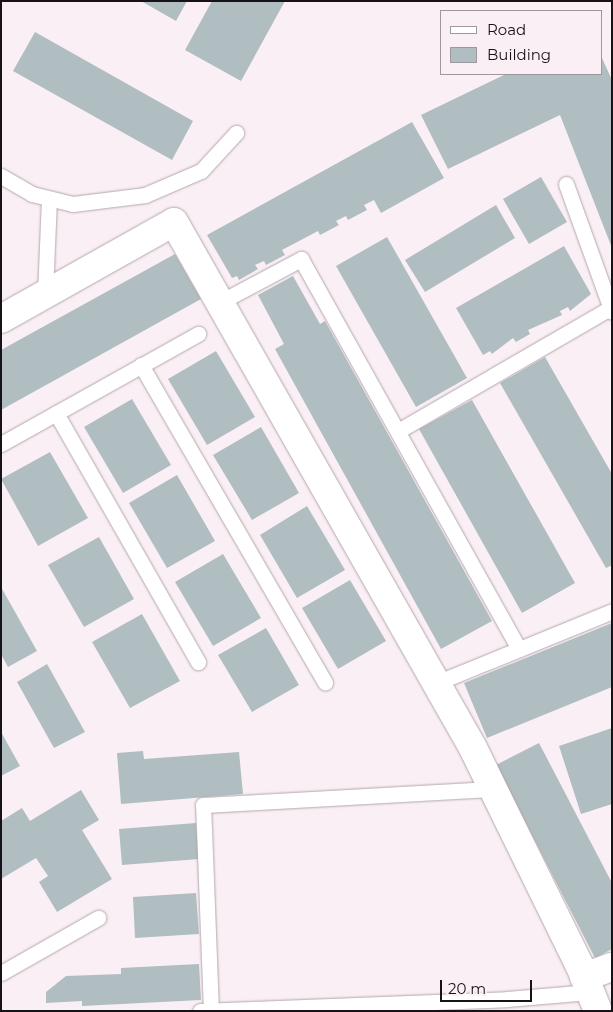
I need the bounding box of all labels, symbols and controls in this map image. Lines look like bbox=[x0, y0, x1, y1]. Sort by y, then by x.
legend bbox=[440, 10, 603, 75]
text: Road bbox=[487, 20, 526, 39]
text: Building bbox=[487, 45, 551, 64]
scale bar bbox=[443, 970, 536, 1002]
text: 20 m bbox=[448, 979, 486, 998]

